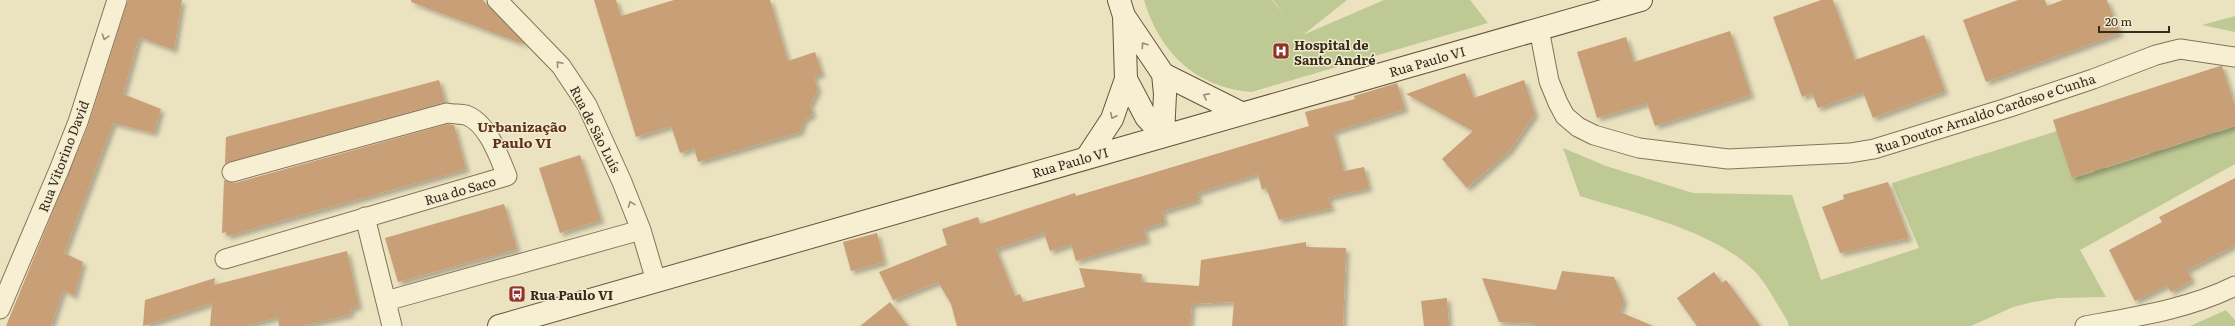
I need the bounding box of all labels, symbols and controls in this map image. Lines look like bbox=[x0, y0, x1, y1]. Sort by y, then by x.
scale bar bbox=[2099, 8, 2169, 34]
text: 20 m bbox=[2105, 12, 2132, 30]
one-way arrow bbox=[101, 33, 110, 40]
place label: Hospital de Santo André bbox=[1294, 35, 1376, 69]
hospital icon: Hospital de Santo André bbox=[1271, 41, 1291, 61]
street label: Rua Paulo VI bbox=[1387, 41, 1467, 81]
one-way arrow bbox=[1141, 42, 1149, 49]
one-way arrow bbox=[556, 62, 563, 69]
street label: Rua Doutor Arnaldo Cardoso e Cunha bbox=[1872, 68, 2098, 158]
street label: Rua de São Luís bbox=[566, 82, 626, 176]
one-way arrow bbox=[1203, 93, 1210, 100]
street label: Rua Vitorino David bbox=[33, 97, 93, 215]
one-way arrow bbox=[1110, 112, 1118, 119]
district label: Urbanização Paulo VI bbox=[477, 116, 567, 152]
street label: Rua Paulo VI bbox=[1030, 142, 1110, 182]
street label: Rua do Saco bbox=[422, 171, 498, 209]
one-way arrow bbox=[627, 201, 635, 208]
bus stop icon: Rua Paulo VI bbox=[507, 284, 527, 304]
place label: Rua Paulo VI bbox=[530, 285, 613, 304]

